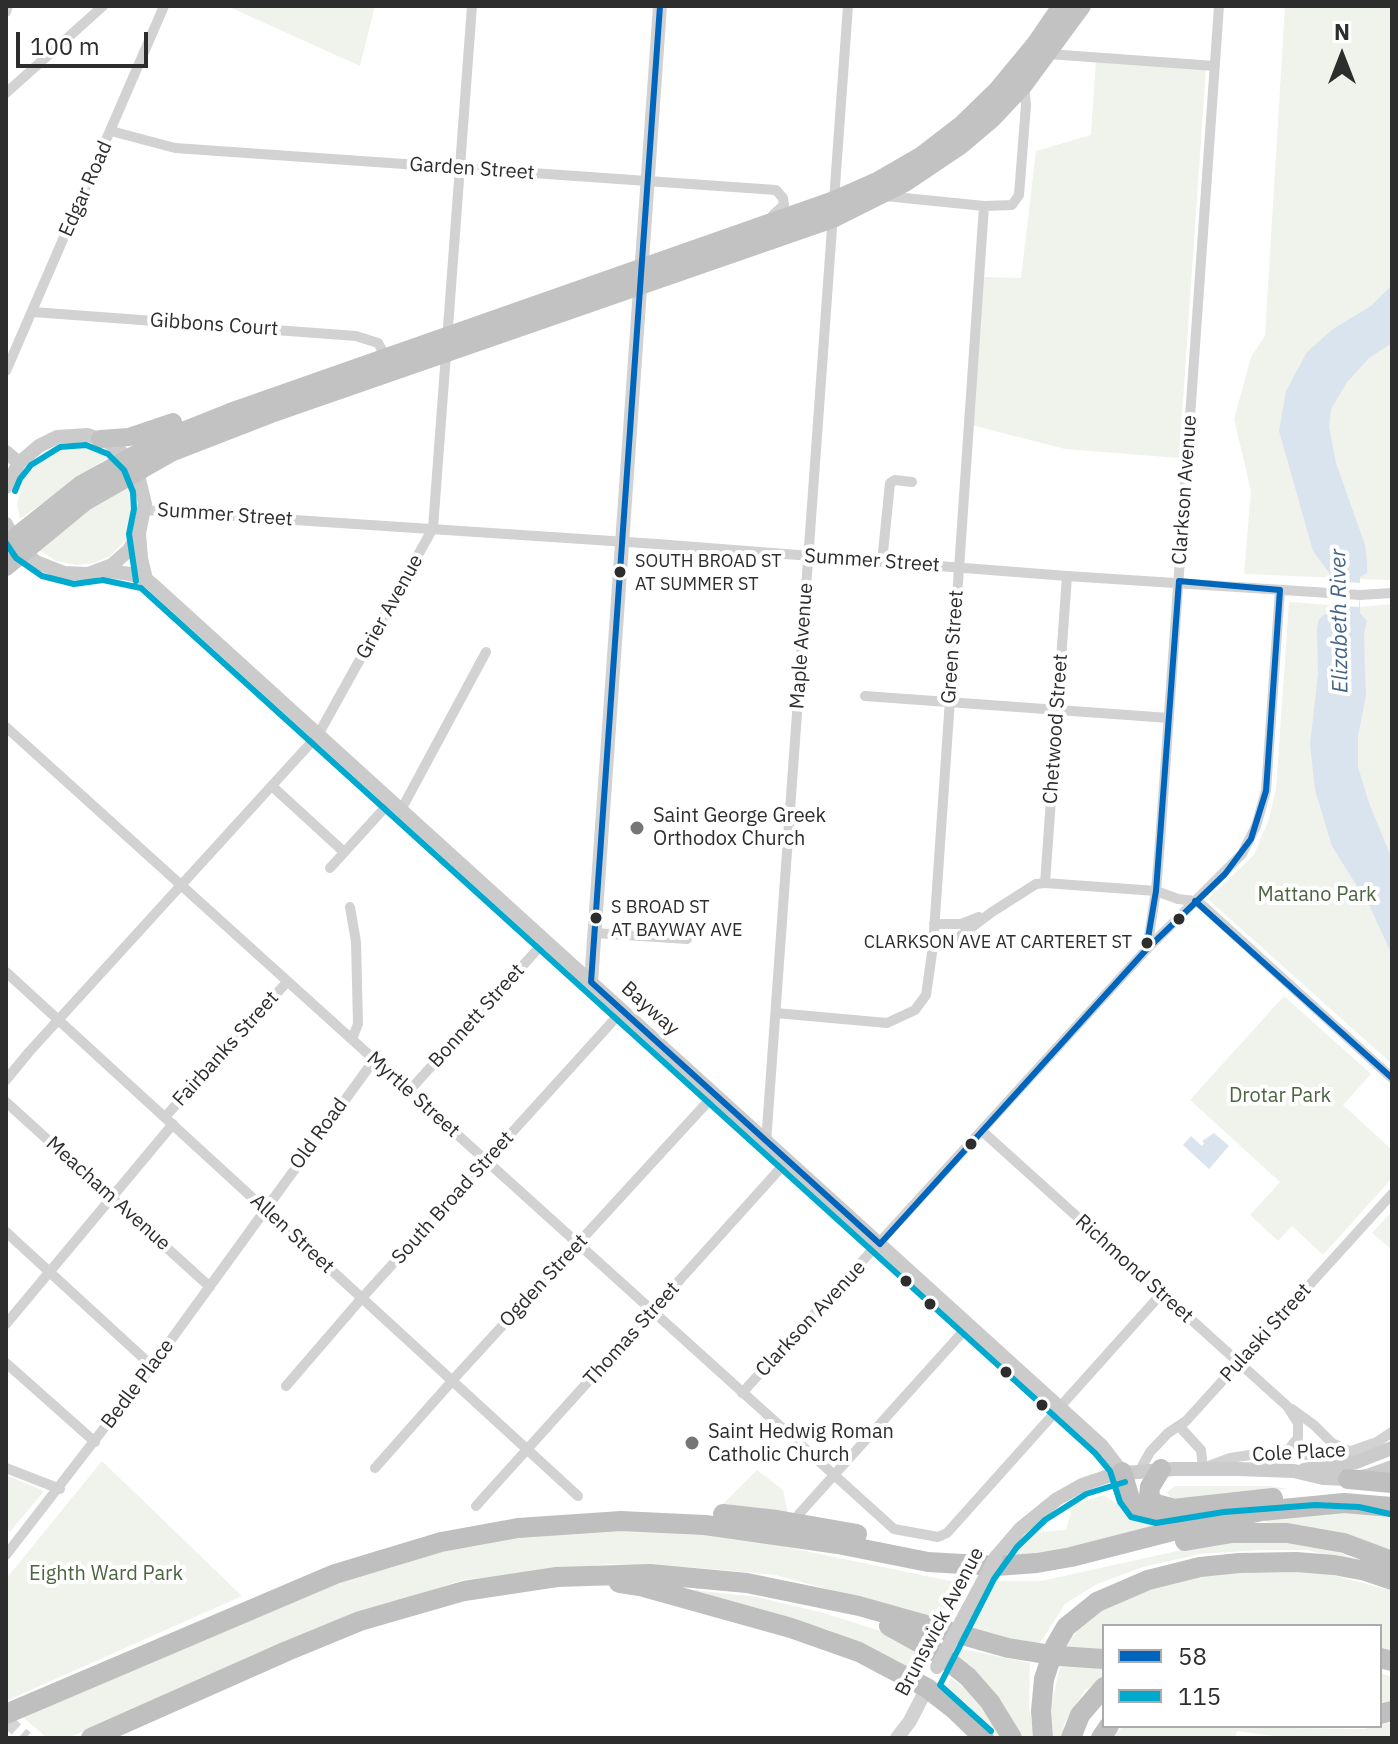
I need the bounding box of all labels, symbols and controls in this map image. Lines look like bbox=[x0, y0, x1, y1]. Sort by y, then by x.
scale bar bbox=[20, 16, 152, 66]
north arrow bbox=[1302, 16, 1382, 96]
text: N bbox=[1334, 17, 1350, 46]
text: 100 m bbox=[30, 30, 100, 62]
street label: Edgar Road bbox=[54, 137, 118, 241]
street label: Garden Street bbox=[409, 153, 535, 185]
street label: Gibbons Court bbox=[149, 309, 279, 341]
street label: Clarkson Avenue bbox=[1168, 414, 1202, 566]
street label: Summer Street bbox=[156, 498, 294, 532]
street label: Summer Street bbox=[803, 544, 941, 578]
water label: Elizabeth River bbox=[1326, 549, 1354, 693]
street label: Grier Avenue bbox=[351, 550, 429, 664]
place label: SOUTH BROAD ST AT SUMMER ST bbox=[635, 551, 782, 594]
marker: SOUTH BROAD ST AT SUMMER ST bbox=[612, 564, 628, 580]
street label: Maple Avenue bbox=[786, 582, 818, 710]
street label: Green Street bbox=[937, 589, 969, 705]
street label: Chetwood Street bbox=[1039, 653, 1073, 805]
place label: Saint George Greek Orthodox Church bbox=[653, 804, 826, 851]
marker: Saint George Greek Orthodox Church bbox=[628, 819, 646, 837]
park label: Mattano Park bbox=[1257, 883, 1377, 907]
place label: S BROAD ST AT BAYWAY AVE bbox=[611, 897, 742, 940]
marker: S BROAD ST AT BAYWAY AVE bbox=[588, 910, 604, 926]
unlabelled marker bbox=[1171, 911, 1187, 927]
place label: CLARKSON AVE AT CARTERET ST bbox=[864, 932, 1132, 954]
marker: CLARKSON AVE AT CARTERET ST bbox=[1139, 935, 1155, 951]
street label: Bonnett Street bbox=[424, 959, 530, 1073]
street label: Bayway bbox=[616, 977, 684, 1041]
street label: Fairbanks Street bbox=[168, 986, 284, 1112]
street label: Myrtle Street bbox=[362, 1047, 464, 1143]
park label: Drotar Park bbox=[1229, 1084, 1331, 1108]
street label: Old Road bbox=[285, 1094, 353, 1174]
street label: South Broad Street bbox=[387, 1127, 519, 1269]
street label: Meacham Avenue bbox=[41, 1132, 175, 1256]
unlabelled marker bbox=[963, 1136, 979, 1152]
street label: Allen Street bbox=[245, 1189, 339, 1279]
street label: Richmond Street bbox=[1070, 1210, 1198, 1328]
street label: Ogden Street bbox=[495, 1230, 593, 1332]
street label: Clarkson Avenue bbox=[751, 1256, 871, 1382]
unlabelled marker bbox=[898, 1273, 914, 1289]
street label: Thomas Street bbox=[579, 1277, 685, 1391]
street label: Pulaski Street bbox=[1215, 1279, 1317, 1387]
unlabelled marker bbox=[922, 1296, 938, 1312]
street label: Bedle Place bbox=[97, 1334, 179, 1434]
unlabelled marker bbox=[998, 1364, 1014, 1380]
unlabelled marker bbox=[1034, 1397, 1050, 1413]
place label: Saint Hedwig Roman Catholic Church bbox=[708, 1420, 894, 1467]
marker: Saint Hedwig Roman Catholic Church bbox=[683, 1434, 701, 1452]
street label: Cole Place bbox=[1251, 1439, 1347, 1467]
street label: Brunswick Avenue bbox=[891, 1543, 989, 1701]
park label: Eighth Ward Park bbox=[29, 1562, 183, 1586]
legend bbox=[1102, 1624, 1382, 1728]
text: 58 bbox=[1178, 1640, 1207, 1672]
text: 115 bbox=[1178, 1680, 1221, 1712]

